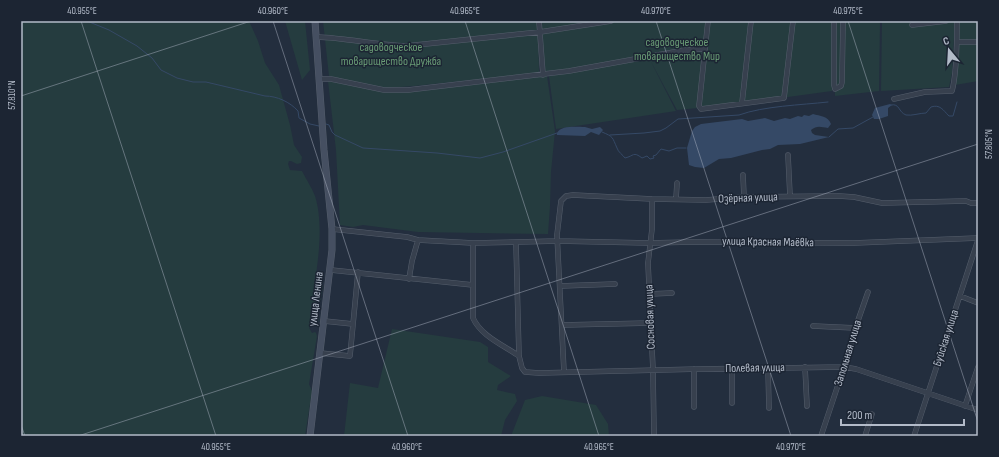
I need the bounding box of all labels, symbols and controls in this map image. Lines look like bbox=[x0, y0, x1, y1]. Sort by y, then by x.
text: 40.955°E bbox=[67, 5, 97, 17]
text: 40.960°E bbox=[258, 5, 288, 17]
text: 40.965°E bbox=[450, 5, 480, 17]
text: 40.970°E bbox=[641, 5, 671, 17]
text: 40.975°E bbox=[833, 5, 863, 17]
north arrow bbox=[929, 30, 969, 70]
text: С bbox=[941, 34, 951, 48]
park label: садоводческое товарищество Мир bbox=[634, 35, 720, 64]
park label: садоводческое товарищество Дружба bbox=[341, 40, 442, 69]
text: 57.810°N bbox=[6, 80, 18, 110]
text: 57.805°N bbox=[983, 129, 995, 159]
street label: Озёрная улица bbox=[718, 189, 778, 207]
street label: улица Красная Маёвка bbox=[722, 234, 814, 250]
street label: улица Ленина bbox=[305, 270, 327, 327]
street label: Сосновая улица bbox=[641, 284, 659, 350]
street label: Буйская улица bbox=[930, 307, 962, 368]
street label: Запольная улица bbox=[831, 318, 865, 388]
street label: Полевая улица bbox=[725, 360, 785, 376]
scale bar bbox=[841, 401, 964, 427]
text: 200 m bbox=[847, 408, 873, 423]
text: 40.955°E bbox=[201, 441, 231, 453]
text: 40.960°E bbox=[392, 441, 422, 453]
text: 40.965°E bbox=[584, 441, 614, 453]
text: 40.970°E bbox=[776, 441, 806, 453]

